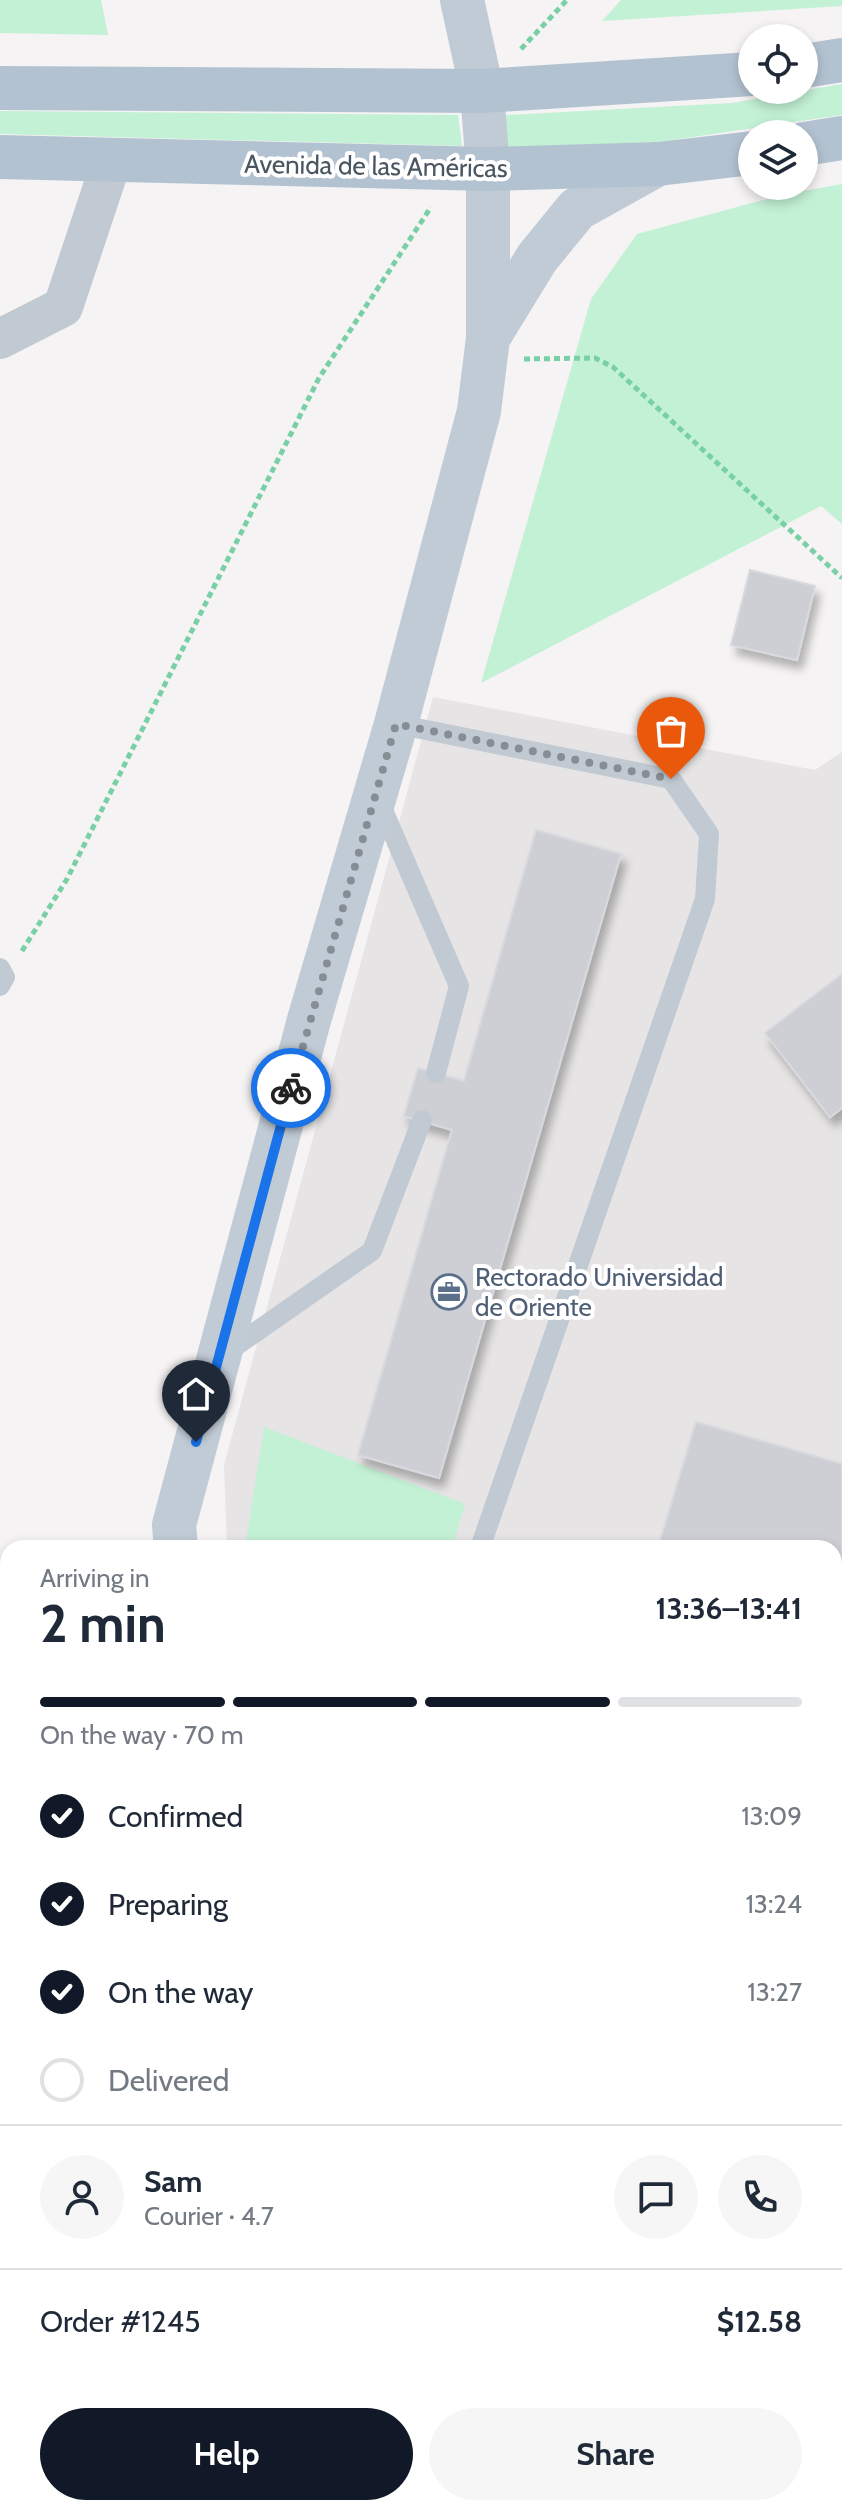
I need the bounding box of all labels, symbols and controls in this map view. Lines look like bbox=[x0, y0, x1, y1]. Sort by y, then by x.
map controls bbox=[738, 24, 818, 200]
button: locate bbox=[738, 24, 818, 104]
button: layers bbox=[738, 120, 818, 200]
street label: Avenida de las Américas bbox=[244, 148, 508, 184]
pin bbox=[637, 697, 705, 779]
icon: bag bbox=[649, 709, 693, 753]
courier bbox=[251, 1048, 331, 1128]
icon: bike bbox=[269, 1066, 313, 1110]
place label: Rectorado Universidad de Oriente bbox=[475, 1261, 724, 1323]
office icon: Rectorado Universidad de Oriente bbox=[430, 1273, 468, 1311]
pin bbox=[162, 1360, 230, 1442]
icon: home bbox=[174, 1372, 218, 1416]
text: Arriving in bbox=[40, 1562, 150, 1594]
text: 13:36–13:41 bbox=[656, 1590, 802, 1627]
text: 2 min bbox=[40, 1592, 166, 1655]
text: On the way · 70 m bbox=[40, 1719, 244, 1751]
icon: check bbox=[40, 1794, 84, 1838]
text: Confirmed bbox=[108, 1798, 243, 1835]
text: 13:09 bbox=[741, 1800, 802, 1832]
icon: check bbox=[40, 1882, 84, 1926]
text: Preparing bbox=[108, 1886, 228, 1923]
text: 13:24 bbox=[745, 1888, 802, 1920]
icon: check bbox=[40, 1970, 84, 2014]
text: On the way bbox=[108, 1974, 253, 2011]
text: 13:27 bbox=[747, 1976, 802, 2008]
text: Delivered bbox=[108, 2062, 229, 2099]
button: person bbox=[40, 2155, 124, 2239]
button: chat bbox=[614, 2155, 698, 2239]
button: phone bbox=[718, 2155, 802, 2239]
text: Sam bbox=[144, 2163, 202, 2200]
text: Courier · 4.7 bbox=[144, 2200, 274, 2232]
text: Order #1245 bbox=[40, 2303, 200, 2340]
text: $12.58 bbox=[717, 2303, 802, 2340]
button: Help bbox=[40, 2408, 413, 2500]
button: Share bbox=[429, 2408, 802, 2500]

